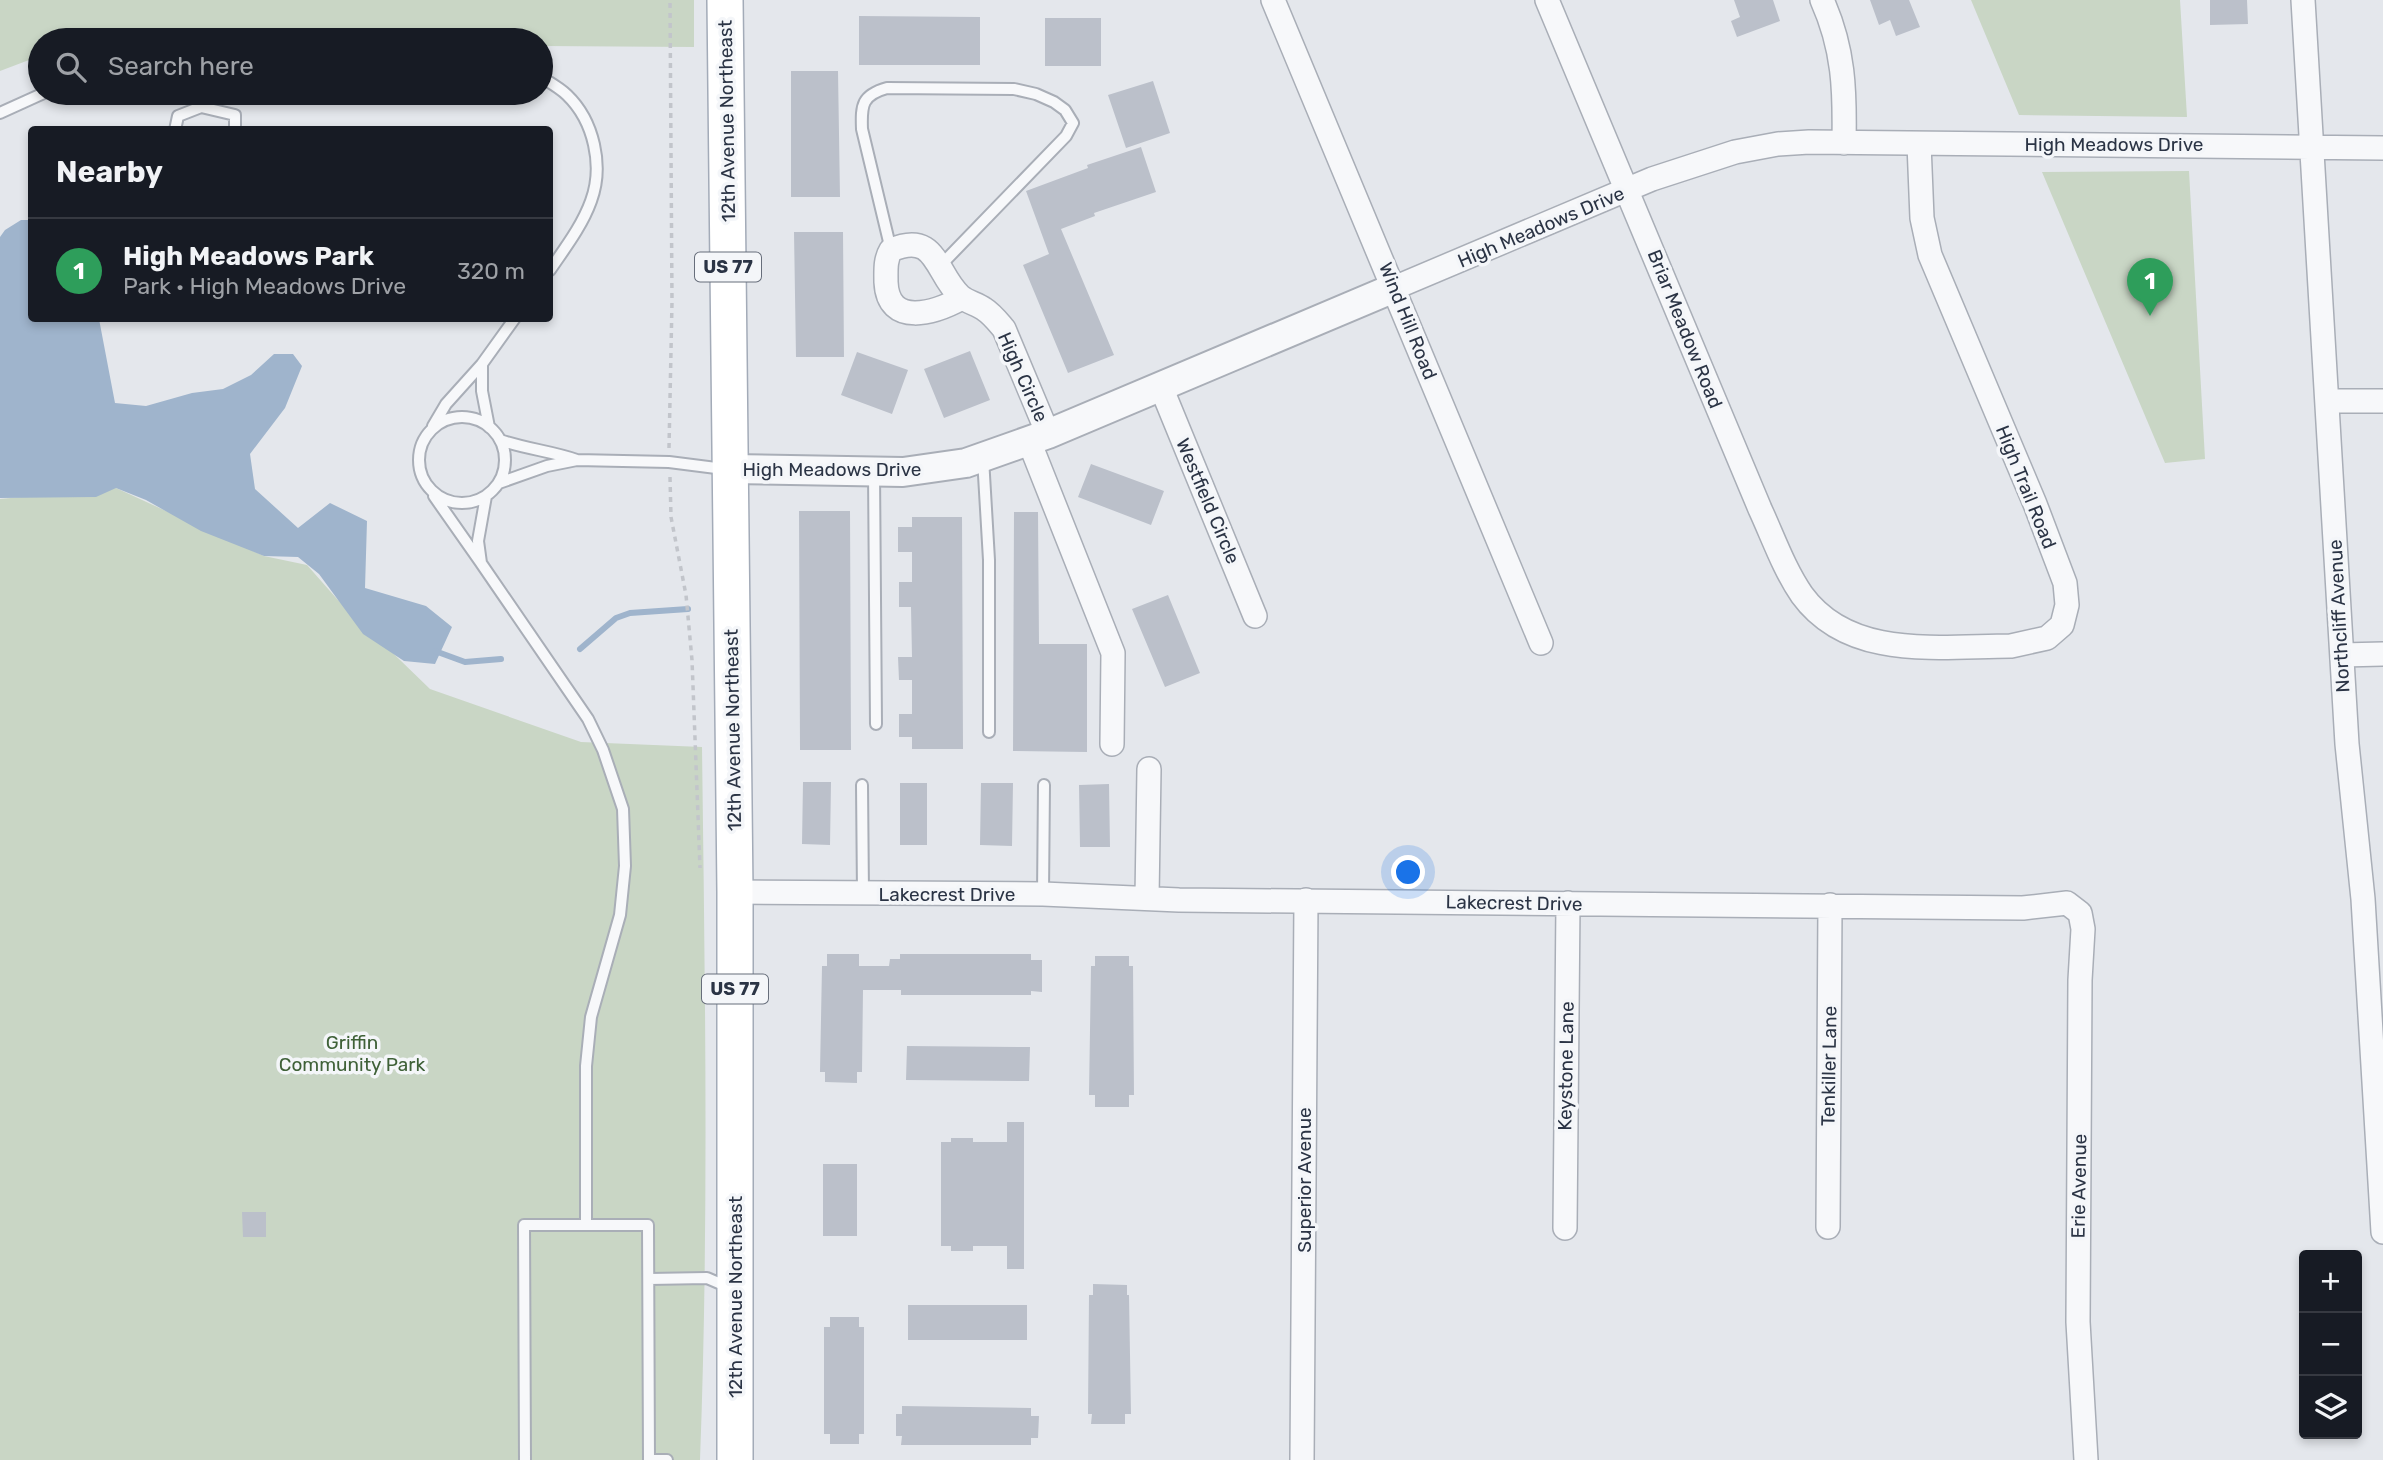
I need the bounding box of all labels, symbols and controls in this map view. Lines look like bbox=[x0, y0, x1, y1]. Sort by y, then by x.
street label: 12th Avenue Northeast bbox=[714, 19, 740, 222]
search box bbox=[28, 28, 553, 105]
icon: search bbox=[52, 48, 90, 86]
text: Search here bbox=[108, 51, 254, 82]
street label: High Meadows Drive bbox=[2025, 133, 2203, 156]
text: Nearby bbox=[56, 154, 163, 190]
street label: High Meadows Drive bbox=[1454, 181, 1628, 273]
text: High Meadows Park bbox=[123, 241, 374, 272]
street label: Briar Meadow Road bbox=[1643, 246, 1727, 412]
road number: US 77 bbox=[695, 253, 761, 282]
text: 1 bbox=[73, 257, 85, 285]
text: 320 m bbox=[457, 257, 525, 285]
pin: 1 bbox=[2127, 258, 2173, 316]
street label: Wind Hill Road bbox=[1374, 259, 1442, 383]
text: Park · High Meadows Drive bbox=[123, 272, 406, 300]
street label: High Circle bbox=[993, 329, 1053, 425]
street label: High Trail Road bbox=[1991, 422, 2061, 552]
street label: Westfield Circle bbox=[1171, 435, 1245, 567]
street label: High Meadows Drive bbox=[743, 458, 921, 481]
street label: Northcliff Avenue bbox=[2324, 539, 2354, 693]
street label: 12th Avenue Northeast bbox=[720, 628, 746, 831]
your location bbox=[1391, 855, 1425, 889]
street label: Lakecrest Drive bbox=[879, 883, 1015, 906]
street label: Lakecrest Drive bbox=[1445, 890, 1583, 916]
road number: US 77 bbox=[702, 974, 768, 1004]
street label: Keystone Lane bbox=[1553, 1001, 1579, 1131]
street label: Tenkiller Lane bbox=[1816, 1006, 1842, 1126]
park label: Griffin Community Park bbox=[279, 1031, 425, 1076]
street label: Superior Avenue bbox=[1293, 1107, 1316, 1253]
street label: Erie Avenue bbox=[2067, 1133, 2091, 1239]
street label: 12th Avenue Northeast bbox=[724, 1195, 747, 1398]
map controls bbox=[2299, 1250, 2362, 1439]
button: + bbox=[2299, 1250, 2362, 1313]
button: − bbox=[2299, 1313, 2362, 1376]
button: layers bbox=[2299, 1376, 2362, 1439]

